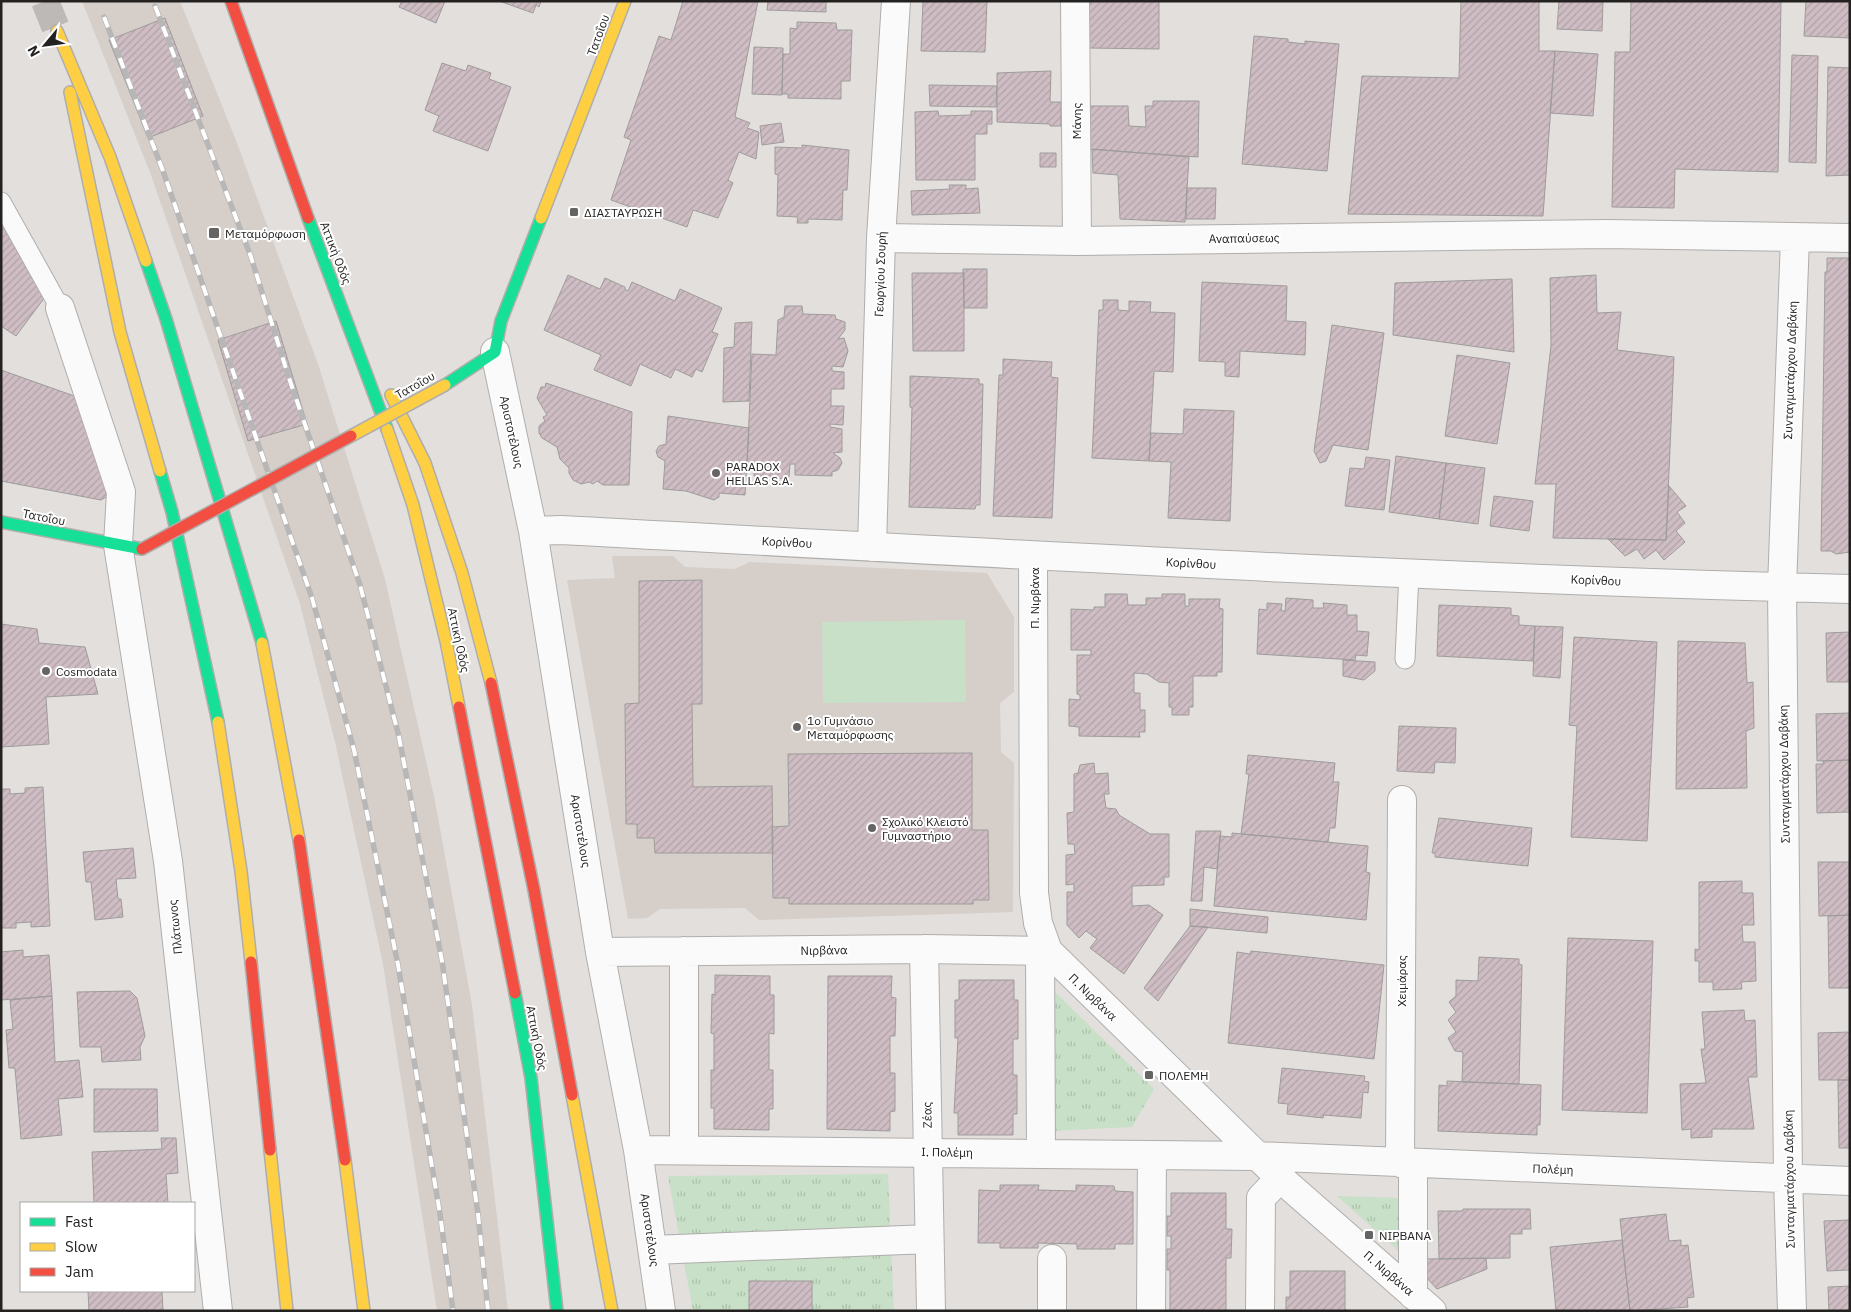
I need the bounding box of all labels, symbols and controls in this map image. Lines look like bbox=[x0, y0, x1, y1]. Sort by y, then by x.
street label: Τατοΐου bbox=[584, 12, 612, 58]
north arrow bbox=[20, 20, 70, 70]
text: N bbox=[23, 43, 44, 60]
street label: Μάνης bbox=[1069, 103, 1084, 139]
place label: ΔΙΑΣΤΑΥΡΩΣΗ bbox=[584, 205, 662, 220]
marker: ΔΙΑΣΤΑΥΡΩΣΗ bbox=[568, 206, 580, 218]
street label: Αττική Οδός bbox=[317, 219, 355, 287]
marker: Μεταμόρφωση bbox=[207, 226, 221, 240]
place label: Μεταμόρφωση bbox=[225, 226, 306, 241]
street label: Αναπαύσεως bbox=[1208, 230, 1280, 246]
street label: Γεωργίου Σουρή bbox=[871, 231, 889, 317]
street label: Συνταγματάρχου Δαβάκη bbox=[1780, 300, 1800, 440]
street label: Τατοΐου bbox=[392, 368, 438, 402]
street label: Αριστοτέλους bbox=[497, 394, 527, 470]
place label: PARADOX HELLAS S.A. bbox=[726, 459, 793, 488]
marker: PARADOX HELLAS S.A. bbox=[710, 467, 722, 479]
street label: Τατοΐου bbox=[21, 506, 67, 528]
street label: Κορίνθου bbox=[761, 533, 813, 551]
street label: Κορίνθου bbox=[1165, 554, 1217, 572]
street label: Π. Νιρβάνα bbox=[1027, 567, 1042, 629]
street label: Κορίνθου bbox=[1570, 572, 1622, 588]
street label: Αττική Οδός bbox=[445, 606, 473, 674]
place label: Cosmodata bbox=[56, 664, 118, 679]
marker: Cosmodata bbox=[40, 665, 52, 677]
street label: Συνταγματάρχου Δαβάκη bbox=[1775, 704, 1793, 844]
place label: 1ο Γυμνάσιο Μεταμόρφωσης bbox=[807, 713, 894, 742]
marker: 1ο Γυμνάσιο Μεταμόρφωσης bbox=[791, 721, 803, 733]
street label: Αριστοτέλους bbox=[568, 793, 594, 869]
place label: Σχολικό Κλειστό Γυμναστήριο bbox=[882, 814, 969, 843]
marker: Σχολικό Κλειστό Γυμναστήριο bbox=[866, 822, 878, 834]
street label: Πλάτωνος bbox=[165, 899, 185, 955]
street label: Νιρβάνα bbox=[800, 942, 848, 958]
street label: Χειμάρας bbox=[1394, 955, 1409, 1007]
street label: Π. Νιρβάνα bbox=[1066, 970, 1121, 1024]
street label: Αττική Οδός bbox=[523, 1004, 551, 1072]
place label: ΠΟΛΕΜΗ bbox=[1159, 1068, 1208, 1083]
marker: ΠΟΛΕΜΗ bbox=[1143, 1069, 1155, 1081]
street label: Ζέας bbox=[919, 1101, 935, 1128]
street label: Συνταγματάρχου Δαβάκη bbox=[1780, 1109, 1798, 1249]
street label: Ι. Πολέμη bbox=[921, 1144, 973, 1160]
street label: Πολέμη bbox=[1532, 1161, 1574, 1177]
street label: Αριστοτέλους bbox=[637, 1192, 663, 1268]
legend bbox=[20, 1202, 195, 1292]
text: Fast bbox=[65, 1212, 93, 1231]
place label: ΝΙΡΒΑΝΑ bbox=[1379, 1228, 1431, 1243]
marker: ΝΙΡΒΑΝΑ bbox=[1363, 1229, 1375, 1241]
text: Slow bbox=[65, 1237, 98, 1256]
street label: Π. Νιρβάνα bbox=[1361, 1247, 1417, 1299]
text: Jam bbox=[65, 1262, 94, 1281]

